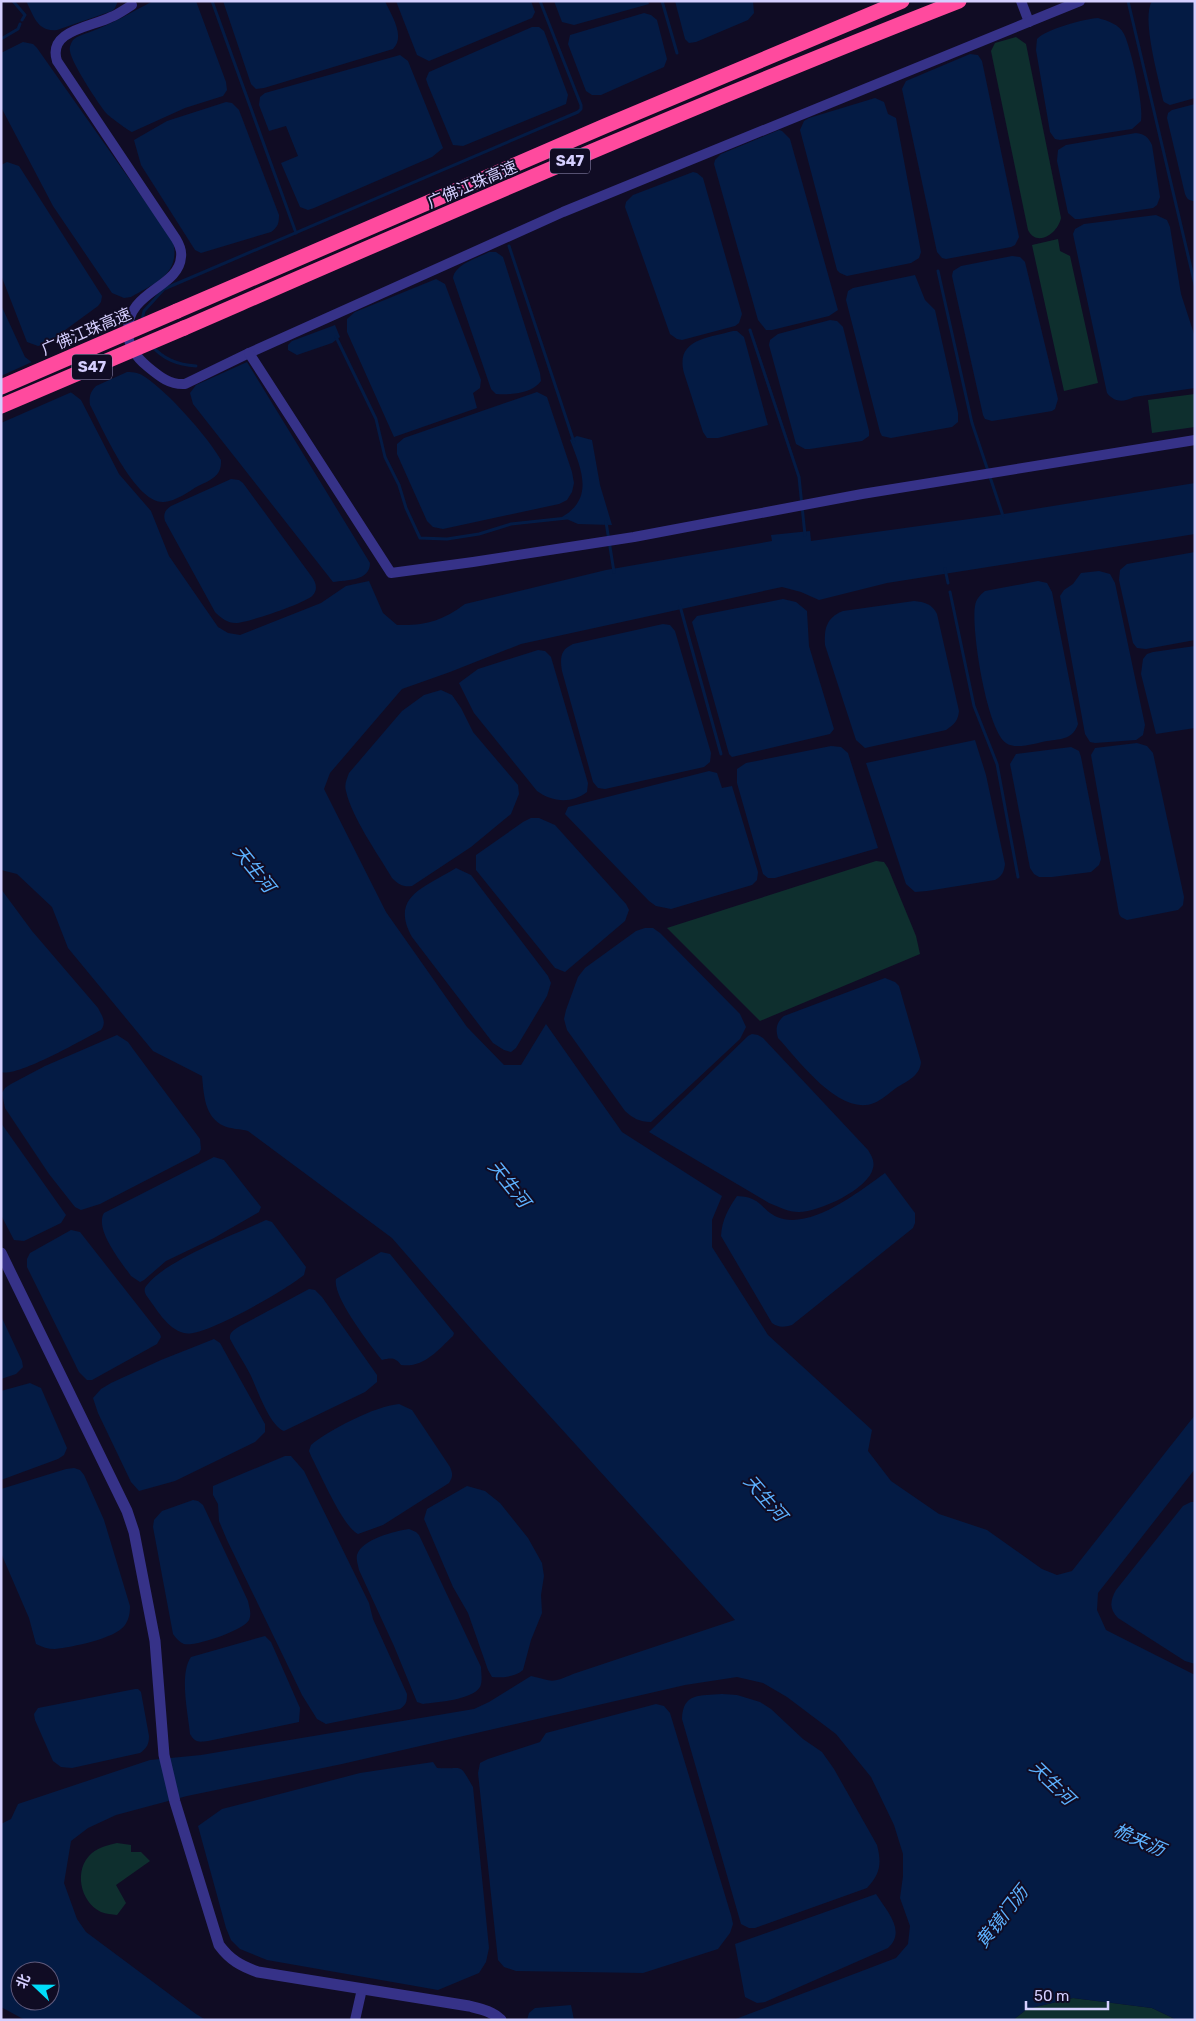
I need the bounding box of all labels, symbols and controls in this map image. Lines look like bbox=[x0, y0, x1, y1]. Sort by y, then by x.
road number: S47 bbox=[550, 148, 590, 174]
street label: 广佛江珠高速 bbox=[424, 157, 520, 212]
street label: 广佛江珠高速 bbox=[38, 304, 134, 359]
road number: S47 bbox=[72, 354, 112, 380]
water label: 天生河 bbox=[228, 841, 281, 899]
water label: 天生河 bbox=[483, 1156, 536, 1214]
water label: 天生河 bbox=[739, 1470, 793, 1528]
water label: 天生河 bbox=[1025, 1756, 1081, 1812]
water label: 桅夹沥 bbox=[1110, 1819, 1171, 1862]
water label: 黄镜门沥 bbox=[971, 1879, 1035, 1952]
north arrow bbox=[10, 1961, 60, 2011]
text: 北 bbox=[13, 1972, 34, 1991]
scale bar bbox=[1026, 1978, 1108, 2010]
text: 50 m bbox=[1034, 1987, 1069, 2005]

